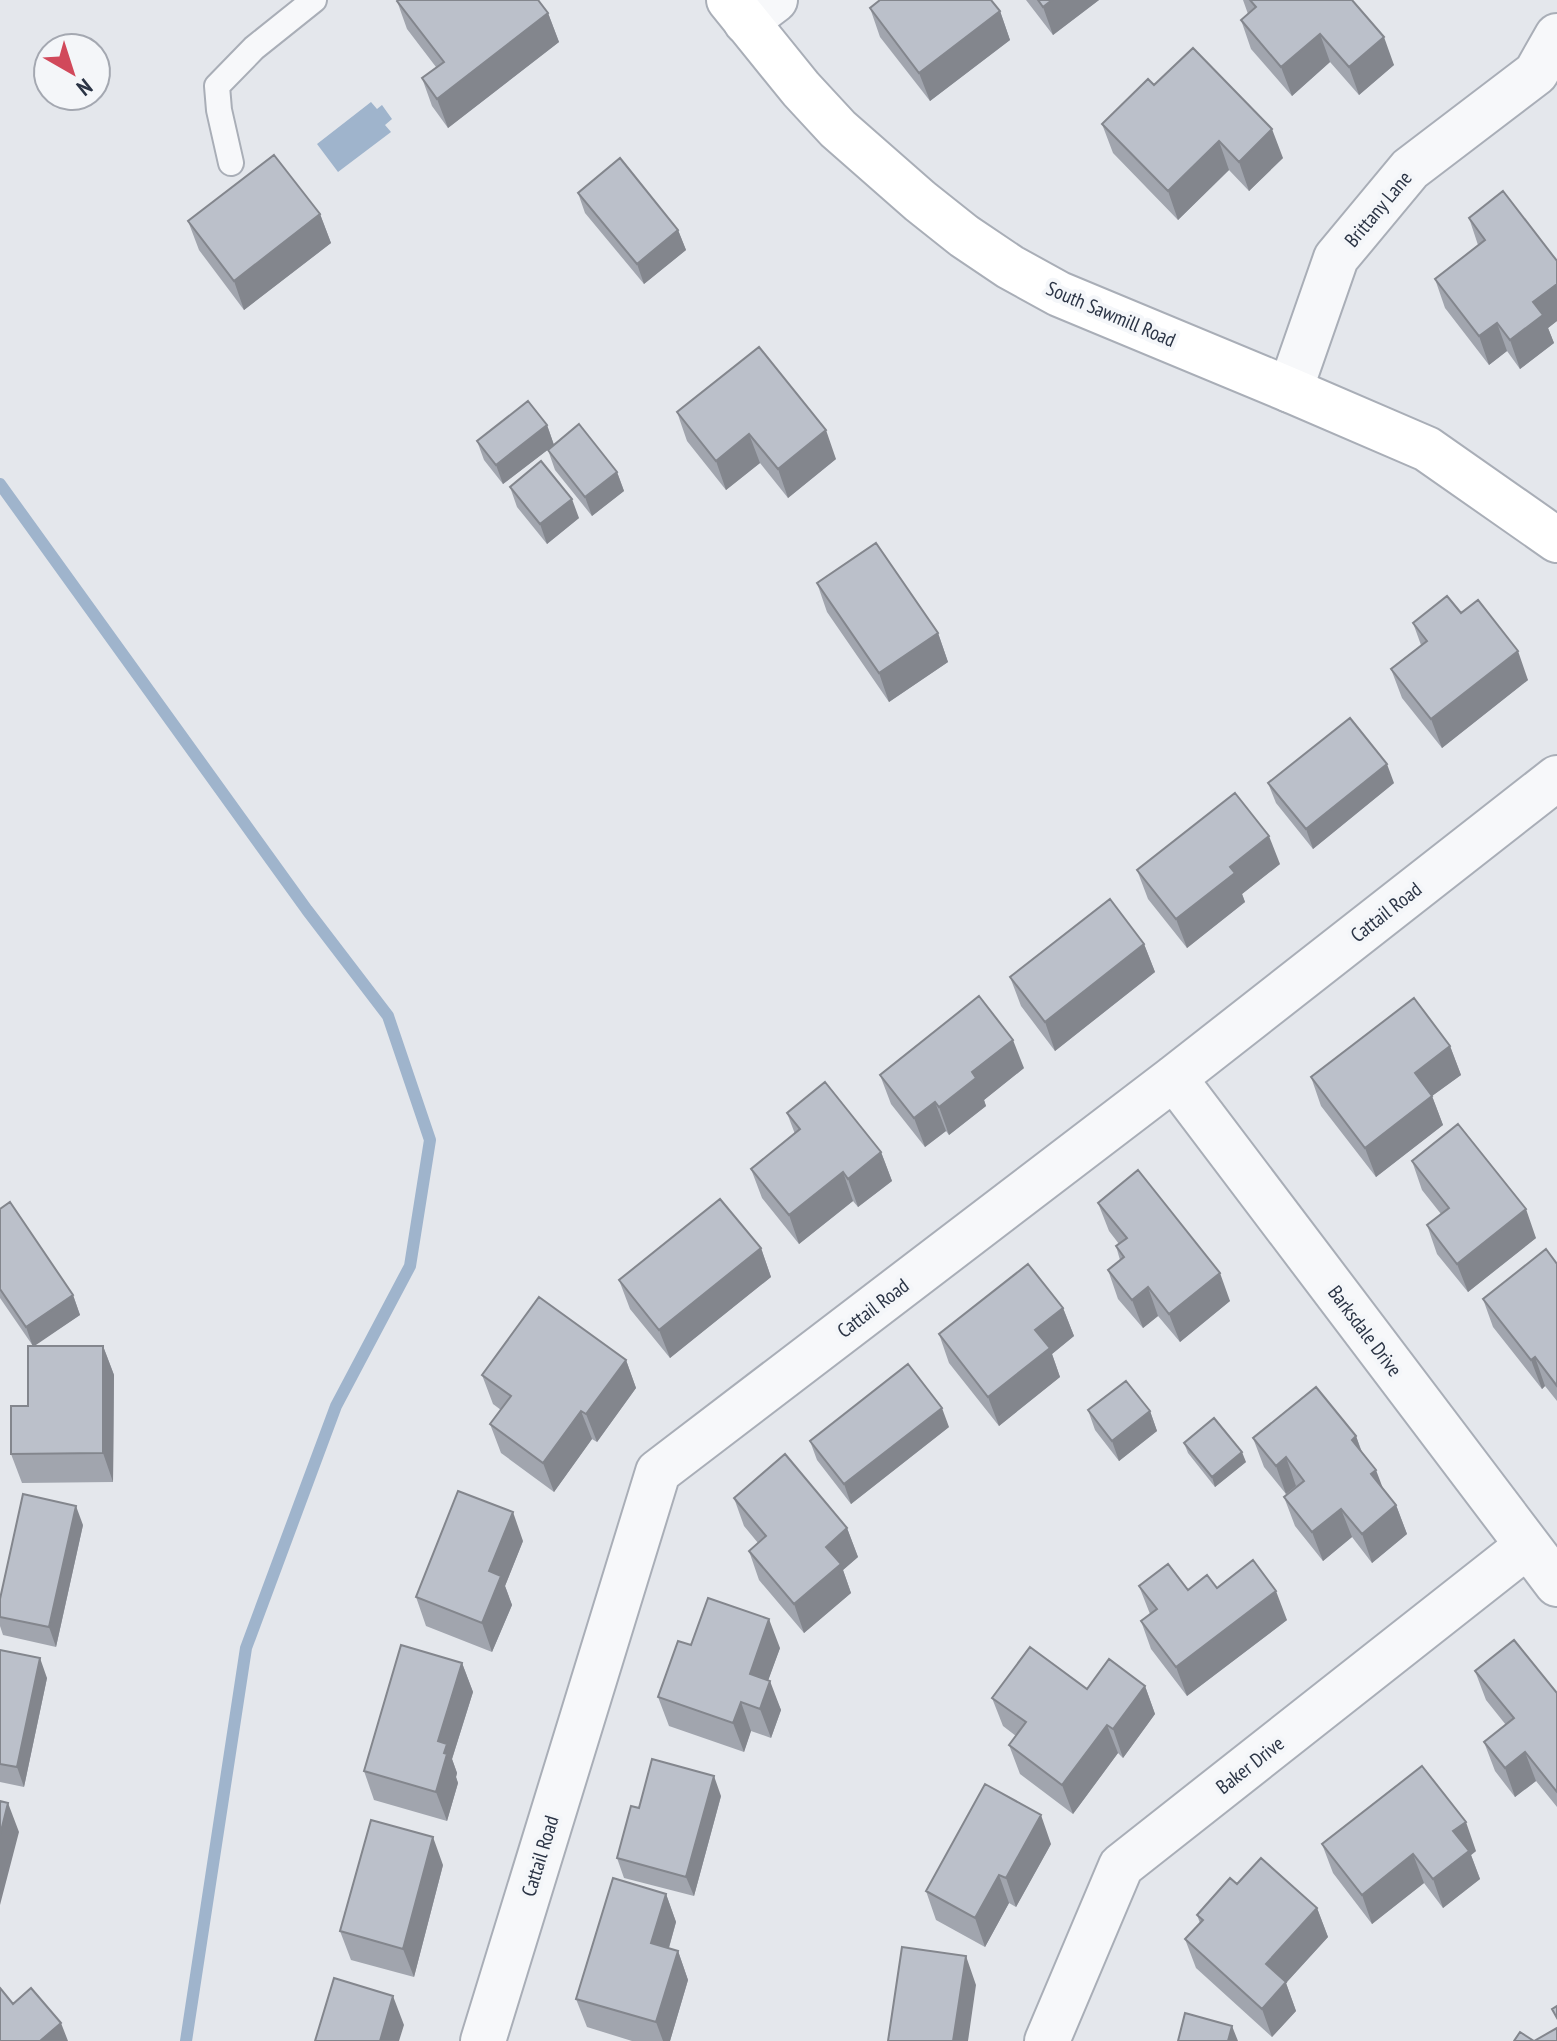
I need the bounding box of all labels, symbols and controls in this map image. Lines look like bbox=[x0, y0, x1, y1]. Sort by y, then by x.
north arrow bbox=[32, 32, 112, 112]
text: N bbox=[71, 73, 98, 102]
street label: Brittany Lane bbox=[1339, 166, 1417, 252]
street label: South Sawmill Road bbox=[1042, 275, 1180, 353]
street label: Cattail Road bbox=[1345, 876, 1427, 948]
street label: Cattail Road bbox=[832, 1273, 914, 1343]
street label: Barksdale Drive bbox=[1322, 1280, 1408, 1382]
street label: Baker Drive bbox=[1211, 1730, 1289, 1800]
street label: Cattail Road bbox=[515, 1812, 565, 1900]

